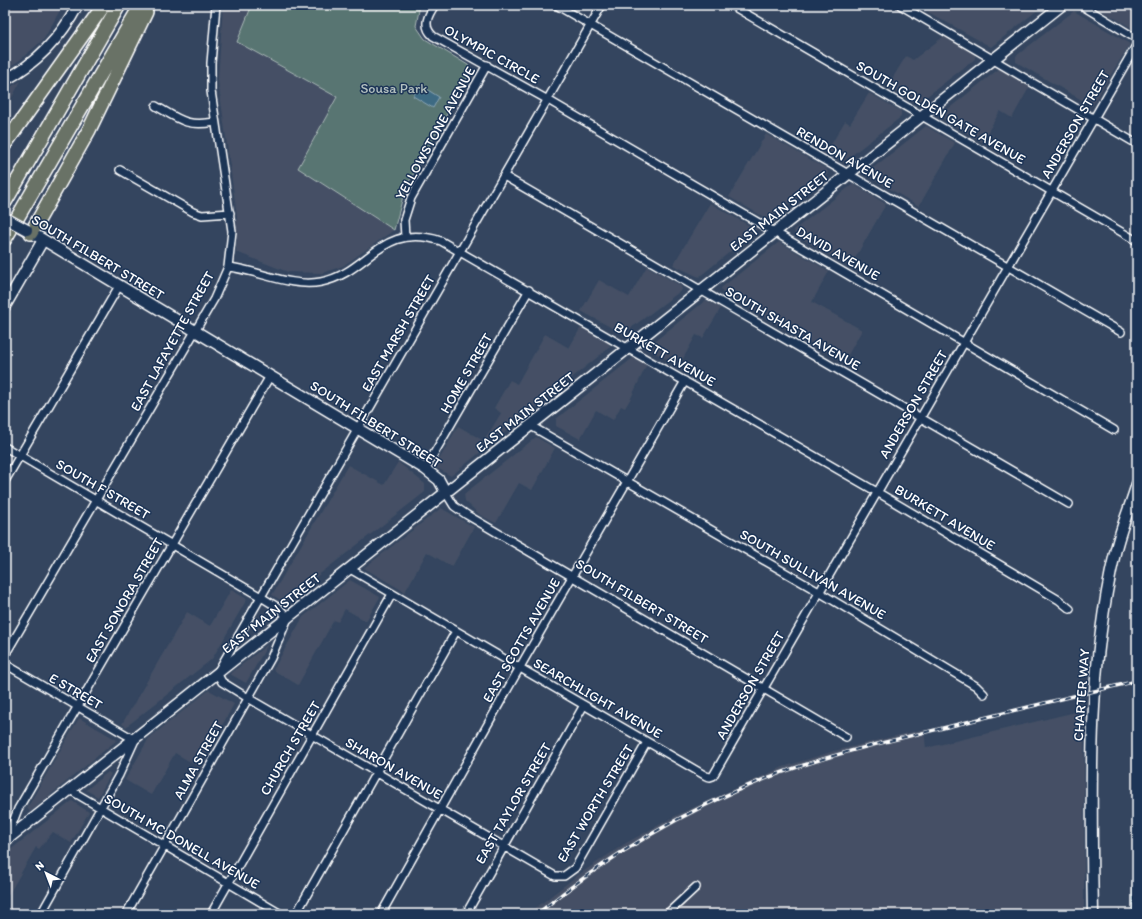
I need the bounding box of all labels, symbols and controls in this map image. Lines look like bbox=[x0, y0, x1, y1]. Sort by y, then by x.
street label: OLYMPIC CIRCLE bbox=[441, 21, 543, 88]
street label: SOUTH GOLDEN GATE AVENUE bbox=[853, 57, 1029, 168]
street label: YELLOWSTONE AVENUE bbox=[392, 64, 479, 203]
street label: ANDERSON STREET bbox=[1038, 67, 1113, 181]
park label: Sousa Park bbox=[360, 80, 428, 97]
street label: RENDON AVENUE bbox=[793, 123, 896, 192]
street label: EAST MAIN STREET bbox=[726, 167, 832, 255]
street label: SOUTH FILBERT STREET bbox=[28, 211, 167, 304]
street label: DAVID AVENUE bbox=[793, 223, 883, 284]
street label: EAST LAFAYETTE STREET bbox=[127, 268, 218, 414]
street label: EAST MARSH STREET bbox=[358, 272, 439, 395]
street label: SOUTH SHASTA AVENUE bbox=[722, 283, 863, 374]
street label: BURKETT AVENUE bbox=[611, 319, 719, 390]
street label: HOME STREET bbox=[437, 330, 496, 416]
street label: ANDERSON STREET bbox=[876, 347, 951, 461]
street label: EAST MAIN STREET bbox=[472, 368, 578, 456]
street label: SOUTH FILBERT STREET bbox=[307, 377, 445, 472]
street label: SOUTH F STREET bbox=[53, 456, 153, 523]
street label: BURKETT AVENUE bbox=[891, 481, 998, 554]
street label: SOUTH SULLIVAN AVENUE bbox=[737, 526, 889, 623]
street label: EAST SONORA STREET bbox=[82, 535, 167, 666]
street label: SOUTH FILBERT STREET bbox=[572, 555, 711, 648]
street label: EAST MAIN STREET bbox=[218, 569, 324, 657]
street label: EAST SCOTTS AVENUE bbox=[479, 575, 564, 705]
street label: ANDERSON STREET bbox=[713, 628, 788, 742]
street label: CHARTER WAY bbox=[1070, 648, 1093, 742]
street label: SEARCHLIGHT AVENUE bbox=[530, 655, 665, 742]
street label: E STREET bbox=[46, 669, 106, 714]
street label: CHURCH STREET bbox=[257, 698, 324, 799]
street label: ALMA STREET bbox=[170, 718, 227, 802]
street label: SHARON AVENUE bbox=[342, 734, 446, 803]
street label: EAST TAYLOR STREET bbox=[472, 739, 555, 867]
street label: EAST WORTH STREET bbox=[553, 741, 637, 865]
street label: SOUTH MC DONELL AVENUE bbox=[101, 790, 263, 893]
north arrow bbox=[26, 853, 66, 893]
text: N bbox=[33, 859, 47, 873]

